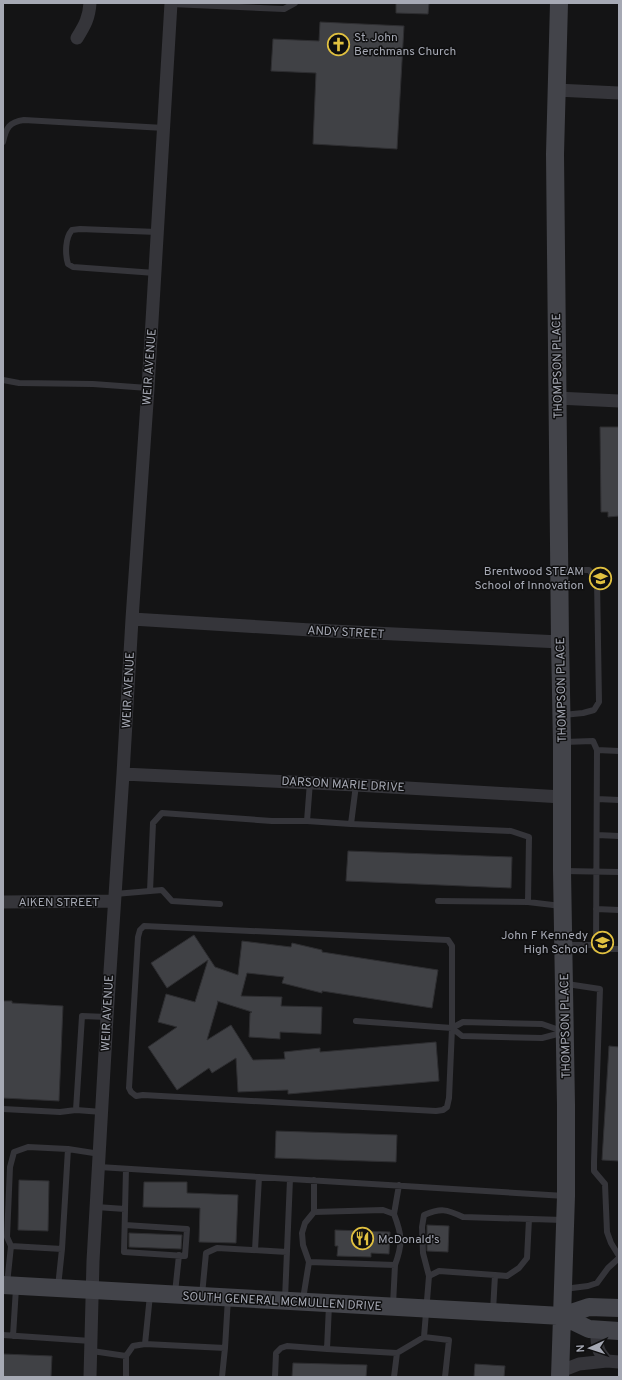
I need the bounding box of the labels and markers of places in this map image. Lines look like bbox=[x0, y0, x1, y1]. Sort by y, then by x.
place label: St. John Berchmans Church bbox=[354, 30, 456, 60]
church icon: St. John Berchmans Church bbox=[326, 31, 352, 57]
place label: Brentwood STEAM School of Innovation bbox=[474, 564, 584, 594]
school or university icon: Brentwood STEAM School of Innovation bbox=[587, 565, 613, 591]
place label: John F Kennedy High School bbox=[501, 928, 588, 958]
school or university icon: John F Kennedy High School bbox=[590, 929, 616, 955]
restaurant icon: McDonald's bbox=[349, 1226, 375, 1252]
place label: McDonald's bbox=[378, 1232, 440, 1248]

